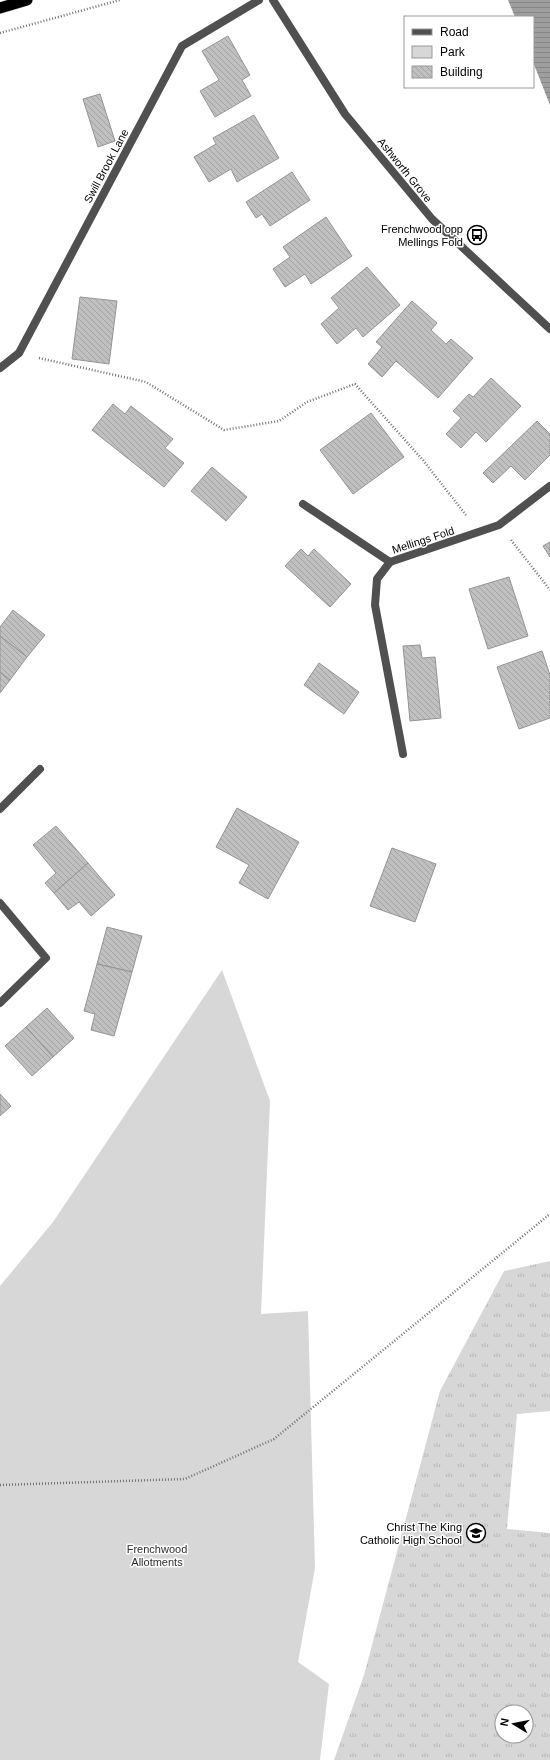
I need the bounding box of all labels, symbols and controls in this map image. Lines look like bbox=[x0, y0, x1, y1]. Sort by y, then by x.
legend bbox=[404, 16, 534, 88]
text: Road bbox=[440, 25, 469, 39]
text: Park bbox=[440, 45, 466, 59]
text: Building bbox=[440, 65, 483, 79]
street label: Swill Brook Lane bbox=[81, 127, 131, 205]
street label: Ashworth Grove bbox=[376, 136, 434, 204]
place label: Frenchwood opp Mellings Fold bbox=[381, 223, 463, 248]
bus stop icon: Frenchwood opp Mellings Fold bbox=[466, 224, 488, 246]
street label: Mellings Fold bbox=[390, 524, 456, 556]
place label: Christ The King Catholic High School bbox=[360, 1521, 462, 1546]
school or university icon: Christ The King Catholic High School bbox=[465, 1522, 487, 1544]
park label: Frenchwood Allotments bbox=[127, 1543, 187, 1568]
north arrow bbox=[494, 1704, 534, 1744]
text: N bbox=[498, 1717, 511, 1727]

